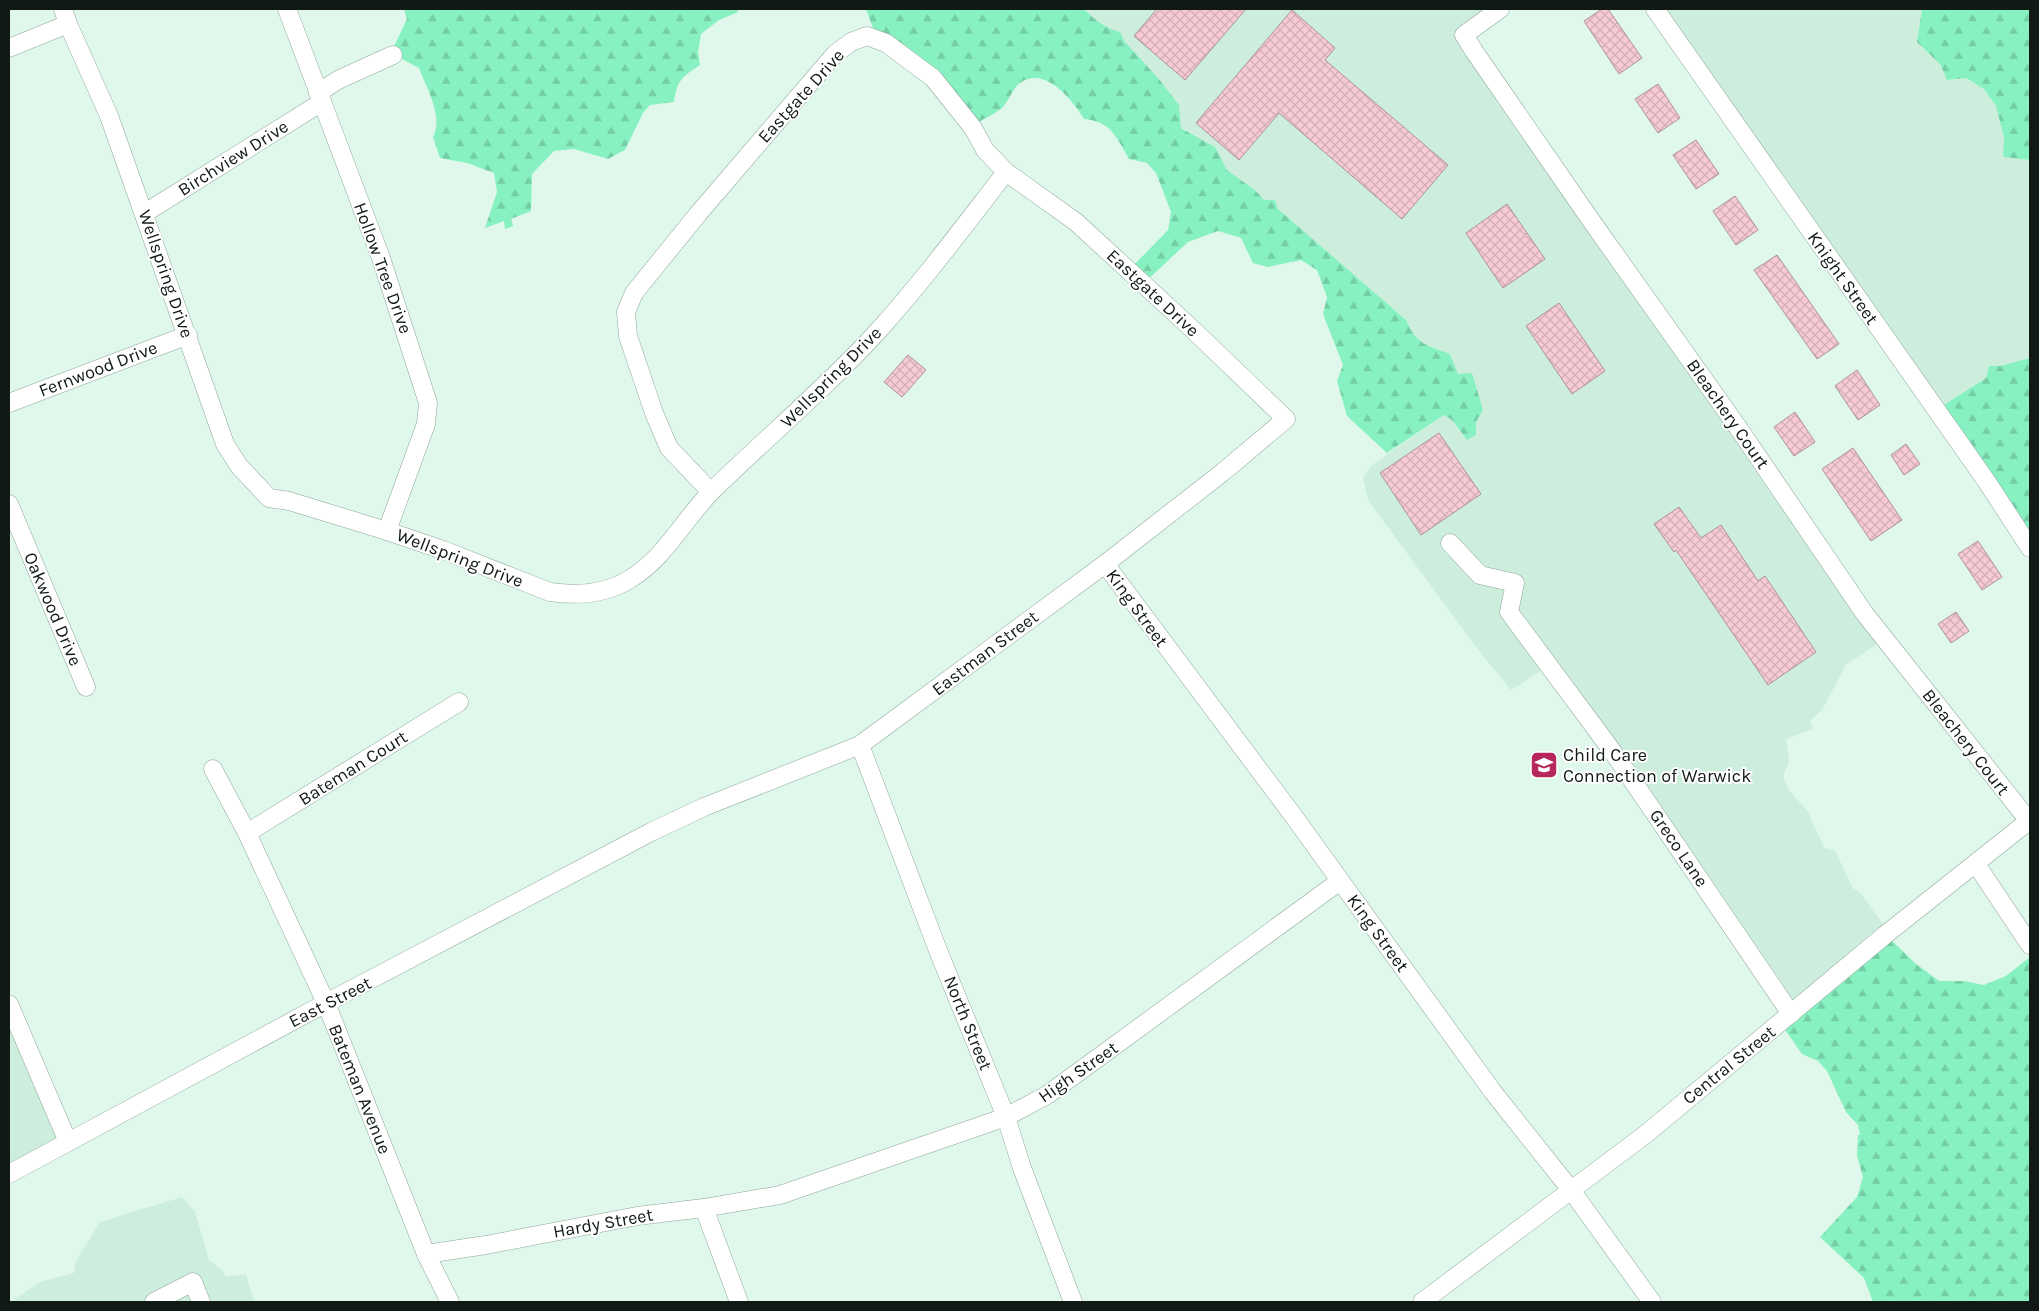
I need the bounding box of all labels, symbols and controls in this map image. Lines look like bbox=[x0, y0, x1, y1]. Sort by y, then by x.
street label: Eastgate Drive bbox=[753, 45, 849, 147]
street label: Birchview Drive bbox=[174, 115, 292, 201]
street label: Hollow Tree Drive bbox=[349, 199, 417, 337]
street label: Wellspring Drive bbox=[134, 207, 198, 341]
street label: Knight Street bbox=[1803, 227, 1883, 329]
street label: Eastgate Drive bbox=[1102, 244, 1204, 342]
street label: Wellspring Drive bbox=[776, 322, 886, 432]
street label: Fernwood Drive bbox=[36, 336, 160, 402]
street label: Bleachery Court bbox=[1682, 355, 1774, 473]
street label: Wellspring Drive bbox=[393, 524, 527, 592]
street label: Oakwood Drive bbox=[19, 549, 87, 669]
street label: King Street bbox=[1101, 565, 1173, 651]
street label: Eastman Street bbox=[927, 606, 1043, 700]
street label: Bleachery Court bbox=[1918, 684, 2015, 800]
street label: Bateman Court bbox=[295, 726, 412, 810]
place label: Child Care Connection of Warwick bbox=[1563, 744, 1751, 787]
school or university icon: Child Care Connection of Warwick bbox=[1529, 750, 1559, 780]
street label: Greco Lane bbox=[1645, 805, 1713, 891]
street label: King Street bbox=[1342, 890, 1414, 976]
street label: East Street bbox=[285, 972, 375, 1032]
street label: North Street bbox=[939, 973, 997, 1074]
street label: Bateman Avenue bbox=[324, 1021, 396, 1157]
street label: Central Street bbox=[1678, 1021, 1780, 1109]
street label: High Street bbox=[1034, 1036, 1122, 1107]
street label: Hardy Street bbox=[551, 1203, 655, 1243]

